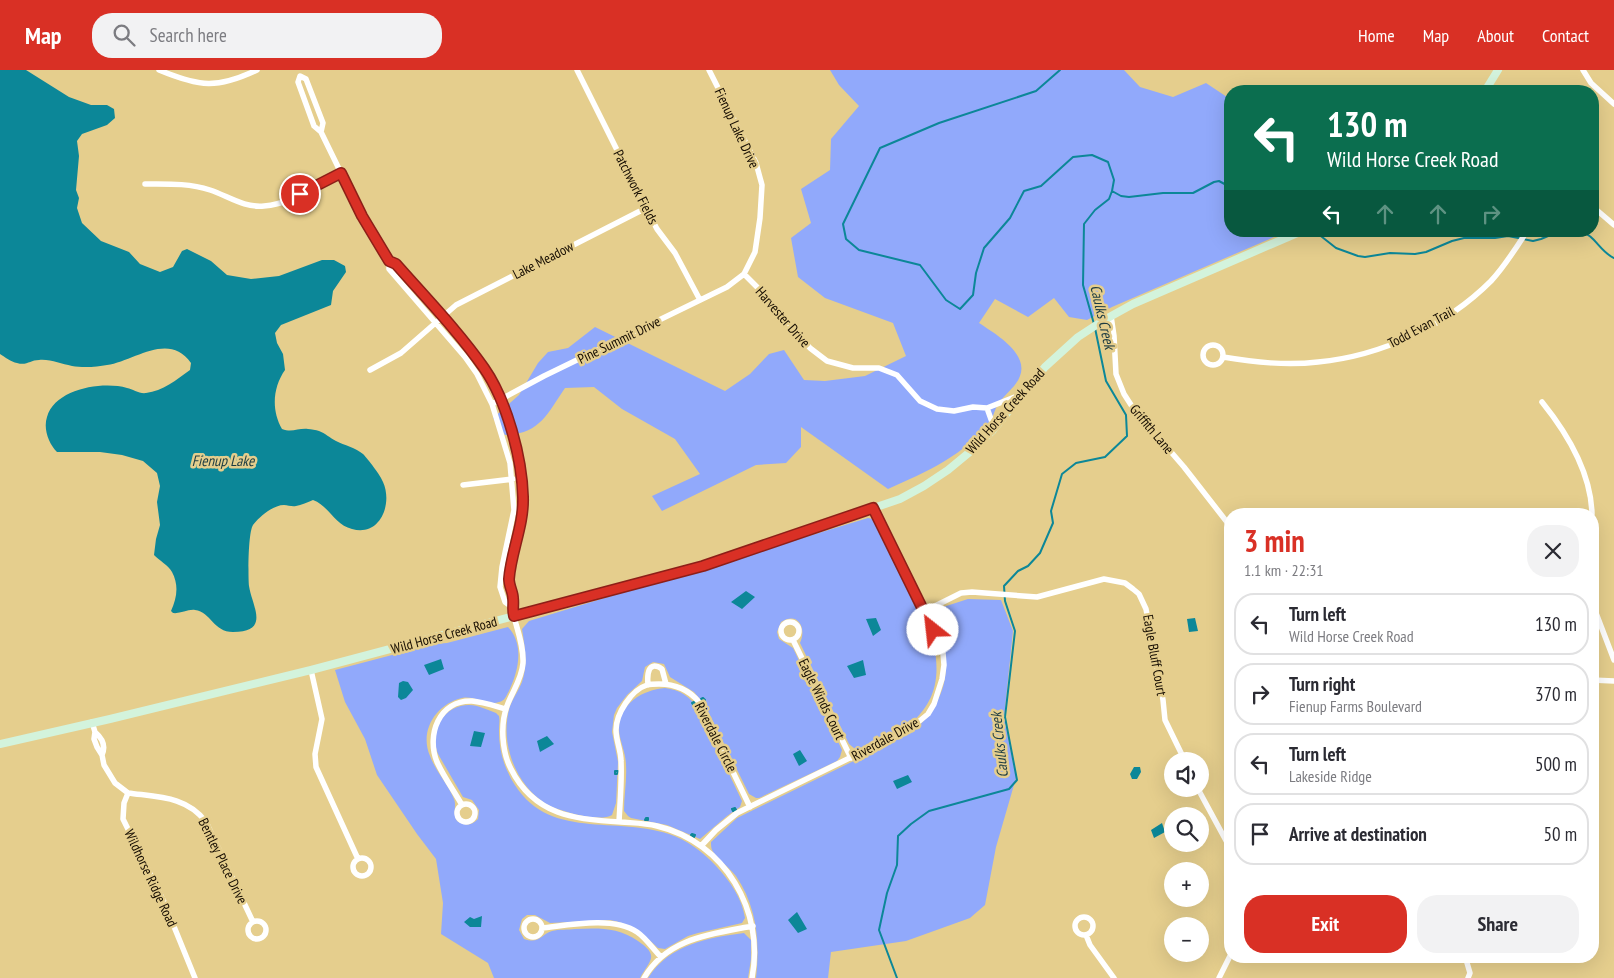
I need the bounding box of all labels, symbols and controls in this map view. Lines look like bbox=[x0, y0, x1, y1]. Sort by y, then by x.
search box bbox=[92, 13, 442, 58]
text: Map bbox=[25, 20, 62, 51]
icon: search bbox=[110, 21, 138, 49]
text: Search here bbox=[150, 23, 227, 47]
text: Home bbox=[1358, 24, 1395, 47]
text: Map bbox=[1423, 24, 1449, 47]
text: About bbox=[1477, 24, 1514, 47]
text: Contact bbox=[1542, 24, 1589, 47]
street label: Fienup Lake Drive bbox=[711, 85, 764, 171]
text: 130 m bbox=[1327, 101, 1408, 147]
icon: left bbox=[1244, 105, 1309, 170]
text: Wild Horse Creek Road bbox=[1327, 145, 1498, 173]
street label: Patchwork Fields bbox=[610, 147, 663, 227]
pin bbox=[279, 173, 321, 215]
icon: arrive bbox=[286, 180, 314, 208]
icon: left bbox=[1318, 200, 1346, 228]
icon: ahead bbox=[1371, 200, 1399, 228]
icon: ahead bbox=[1424, 200, 1452, 228]
icon: right bbox=[1477, 200, 1505, 228]
street label: Lake Meadow bbox=[510, 237, 577, 283]
street label: Harvester Drive bbox=[752, 283, 814, 351]
water label: Caulks Creek bbox=[1086, 283, 1120, 353]
street label: Todd Evan Trail bbox=[1385, 302, 1458, 352]
street label: Pine Summit Drive bbox=[575, 312, 664, 368]
street label: Wild Horse Creek Road bbox=[962, 364, 1048, 458]
street label: Griffith Lane bbox=[1126, 400, 1178, 458]
water label: Fienup Lake bbox=[192, 451, 255, 470]
text: 3 min bbox=[1244, 521, 1305, 560]
button: close bbox=[1527, 525, 1579, 577]
text: 1.1 km · 22:31 bbox=[1244, 560, 1324, 580]
text: Turn left bbox=[1289, 602, 1346, 626]
position arrow bbox=[906, 603, 958, 655]
icon: left bbox=[1246, 610, 1274, 638]
street label: Wild Horse Creek Road bbox=[389, 612, 499, 658]
text: 130 m bbox=[1535, 612, 1577, 636]
street label: Eagle Bluff Court bbox=[1139, 613, 1171, 697]
text: Wild Horse Creek Road bbox=[1289, 626, 1414, 646]
street label: Eagle Winds Court bbox=[795, 656, 849, 743]
text: Turn right bbox=[1289, 672, 1355, 696]
icon: right bbox=[1246, 680, 1274, 708]
text: 370 m bbox=[1535, 682, 1577, 706]
text: Fienup Farms Boulevard bbox=[1289, 696, 1422, 716]
street label: Riverdale Circle bbox=[691, 699, 741, 775]
water label: Caulks Creek bbox=[986, 709, 1012, 779]
street label: Riverdale Drive bbox=[848, 713, 922, 765]
text: Turn left bbox=[1289, 742, 1346, 766]
icon: left bbox=[1246, 750, 1274, 778]
map controls bbox=[1164, 752, 1209, 962]
button: sound bbox=[1164, 752, 1209, 797]
text: 500 m bbox=[1535, 752, 1577, 776]
text: Lakeside Ridge bbox=[1289, 766, 1372, 786]
button: search bbox=[1164, 807, 1209, 852]
street label: Bentley Place Drive bbox=[194, 815, 252, 907]
icon: arrive bbox=[1246, 820, 1274, 848]
text: Arrive at destination bbox=[1289, 822, 1427, 846]
text: 50 m bbox=[1544, 822, 1577, 846]
street label: Wildhorse Ridge Road bbox=[120, 826, 182, 930]
button: + bbox=[1164, 862, 1209, 907]
button: Exit bbox=[1244, 895, 1407, 953]
button: Share bbox=[1417, 895, 1579, 953]
button: − bbox=[1164, 917, 1209, 962]

